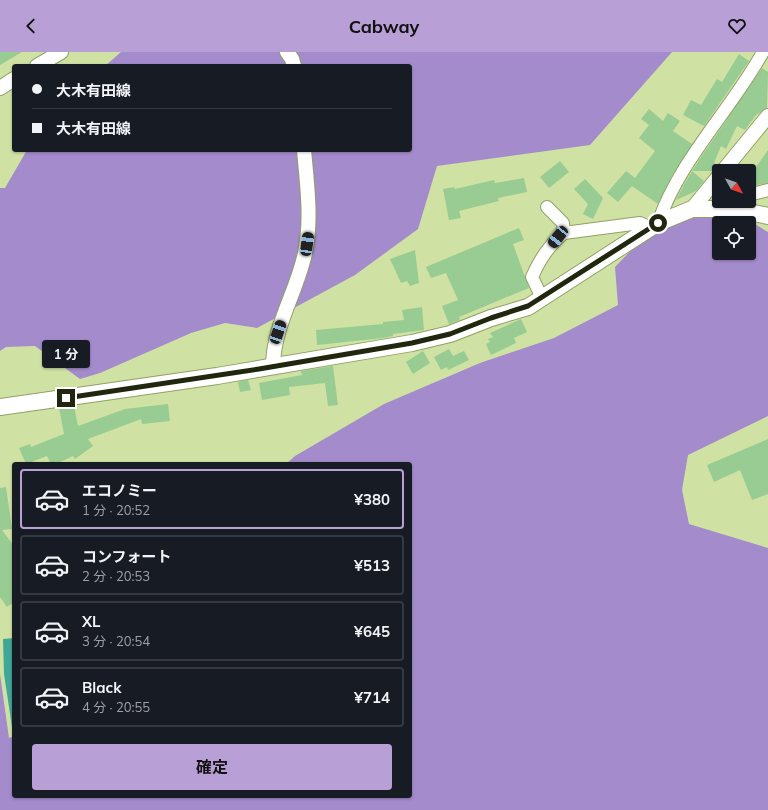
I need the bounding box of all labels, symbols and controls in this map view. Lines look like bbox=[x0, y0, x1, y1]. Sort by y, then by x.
icon: back bbox=[20, 15, 42, 37]
text: Cabway bbox=[349, 15, 419, 38]
icon: heart bbox=[726, 15, 748, 37]
text: 大木有田線 bbox=[56, 81, 131, 100]
text: 大木有田線 bbox=[56, 119, 131, 138]
north arrow bbox=[712, 164, 756, 208]
map controls bbox=[712, 164, 756, 260]
route start bbox=[649, 214, 667, 232]
button: locate bbox=[712, 216, 756, 260]
car bbox=[546, 224, 570, 250]
car bbox=[299, 231, 315, 257]
car bbox=[268, 319, 288, 345]
callout: 1 分 bbox=[42, 340, 90, 368]
text: 1 分 bbox=[54, 346, 78, 362]
route end bbox=[57, 389, 75, 407]
icon: car bbox=[34, 481, 70, 517]
text: エコノミー bbox=[82, 481, 157, 500]
text: ¥380 bbox=[354, 490, 390, 509]
text: 1 分 · 20:52 bbox=[82, 502, 150, 518]
icon: car bbox=[34, 547, 70, 583]
text: コンフォート bbox=[82, 547, 172, 566]
text: ¥513 bbox=[354, 556, 390, 575]
text: 2 分 · 20:53 bbox=[82, 568, 150, 584]
text: XL bbox=[82, 612, 100, 631]
icon: car bbox=[34, 613, 70, 649]
text: ¥645 bbox=[354, 622, 390, 641]
text: 3 分 · 20:54 bbox=[82, 633, 150, 649]
text: Black bbox=[82, 678, 121, 697]
icon: car bbox=[34, 679, 70, 715]
text: ¥714 bbox=[354, 688, 390, 707]
text: 4 分 · 20:55 bbox=[82, 699, 150, 715]
button: 確定 bbox=[32, 744, 392, 790]

